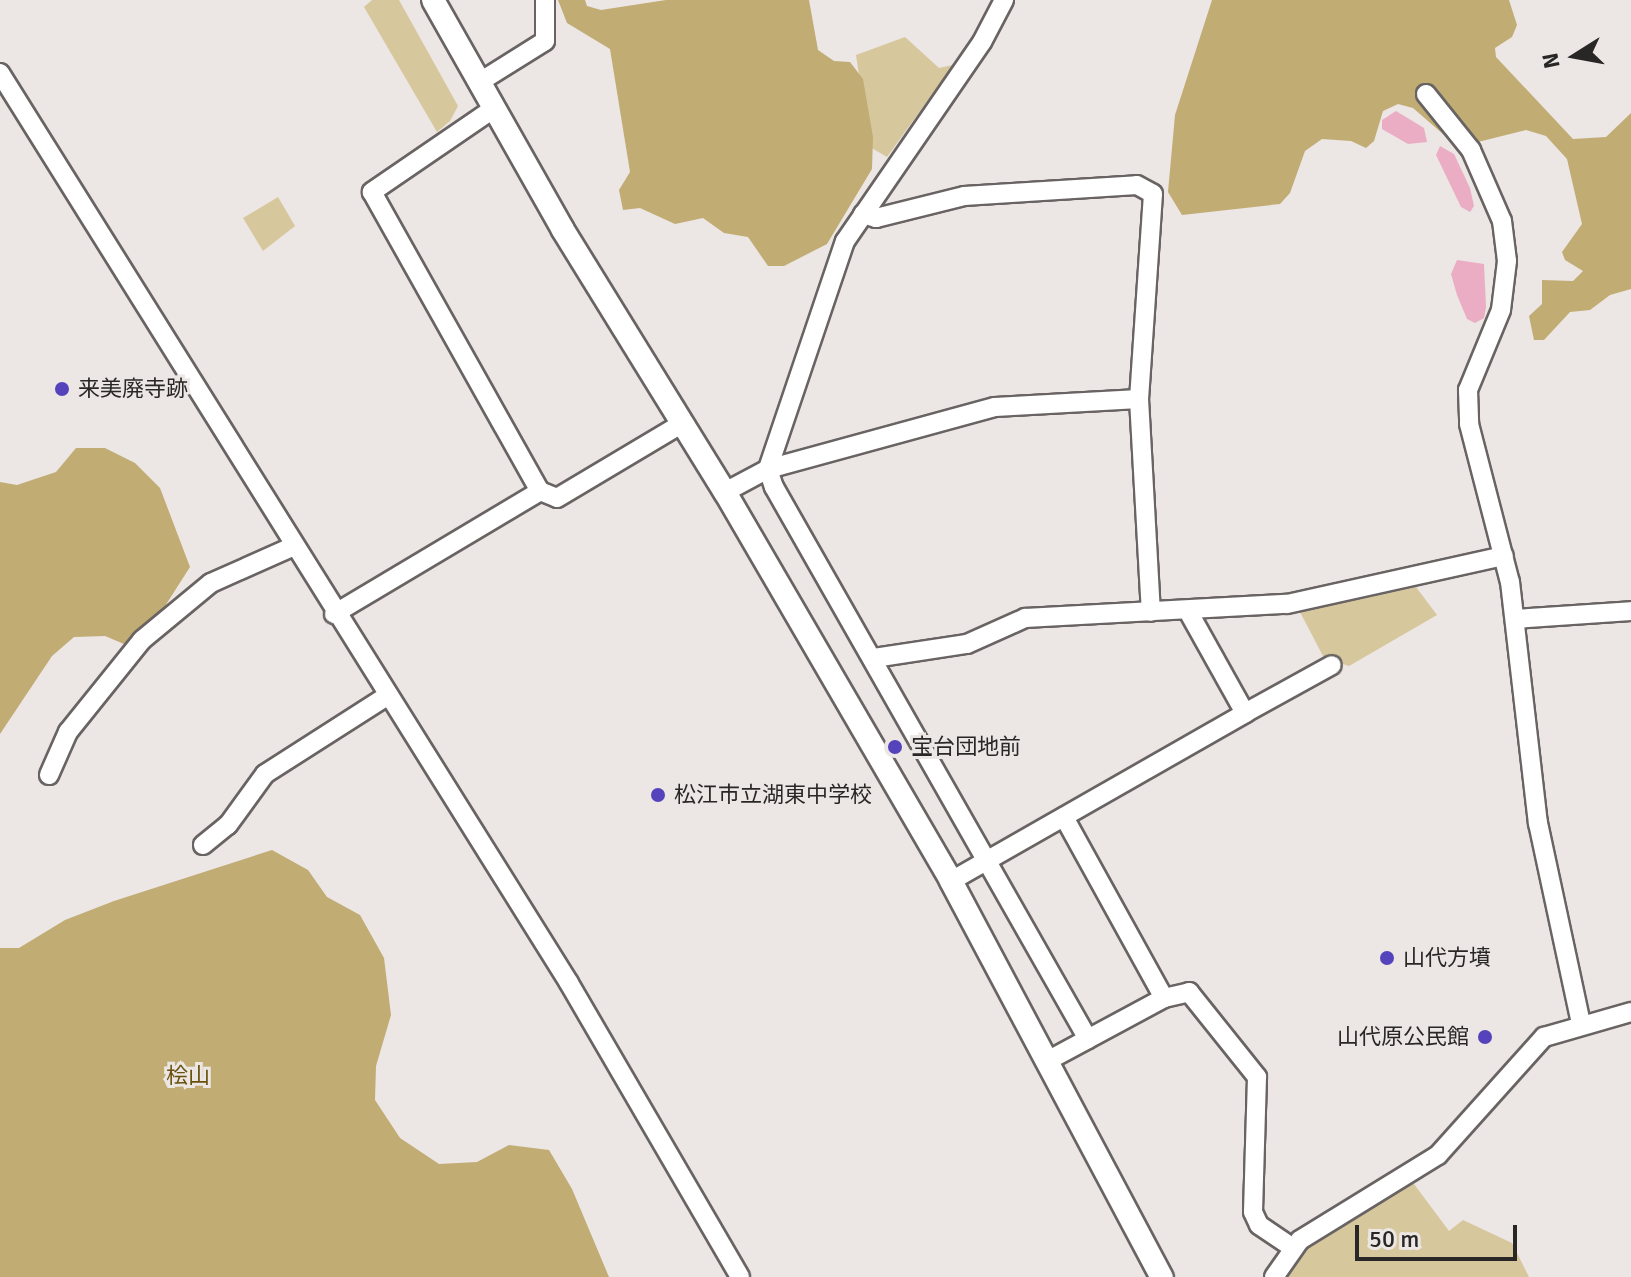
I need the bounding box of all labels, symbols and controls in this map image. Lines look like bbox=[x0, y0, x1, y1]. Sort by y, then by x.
north arrow bbox=[1535, 16, 1615, 96]
text: N bbox=[1536, 51, 1566, 71]
place label: 来美廃寺跡 bbox=[78, 376, 188, 402]
marker: 来美廃寺跡 bbox=[53, 380, 71, 398]
place label: 宝台団地前 bbox=[911, 734, 1021, 760]
marker: 宝台団地前 bbox=[886, 738, 904, 756]
place label: 松江市立湖東中学校 bbox=[674, 782, 872, 808]
marker: 松江市立湖東中学校 bbox=[649, 786, 667, 804]
place label: 山代方墳 bbox=[1403, 945, 1491, 971]
marker: 山代方墳 bbox=[1378, 949, 1396, 967]
place label: 山代原公民館 bbox=[1337, 1024, 1469, 1050]
marker: 山代原公民館 bbox=[1476, 1028, 1494, 1046]
park label: 桧山 bbox=[166, 1063, 210, 1089]
scale bar bbox=[1359, 1209, 1521, 1259]
text: 50 m bbox=[1369, 1224, 1419, 1254]

